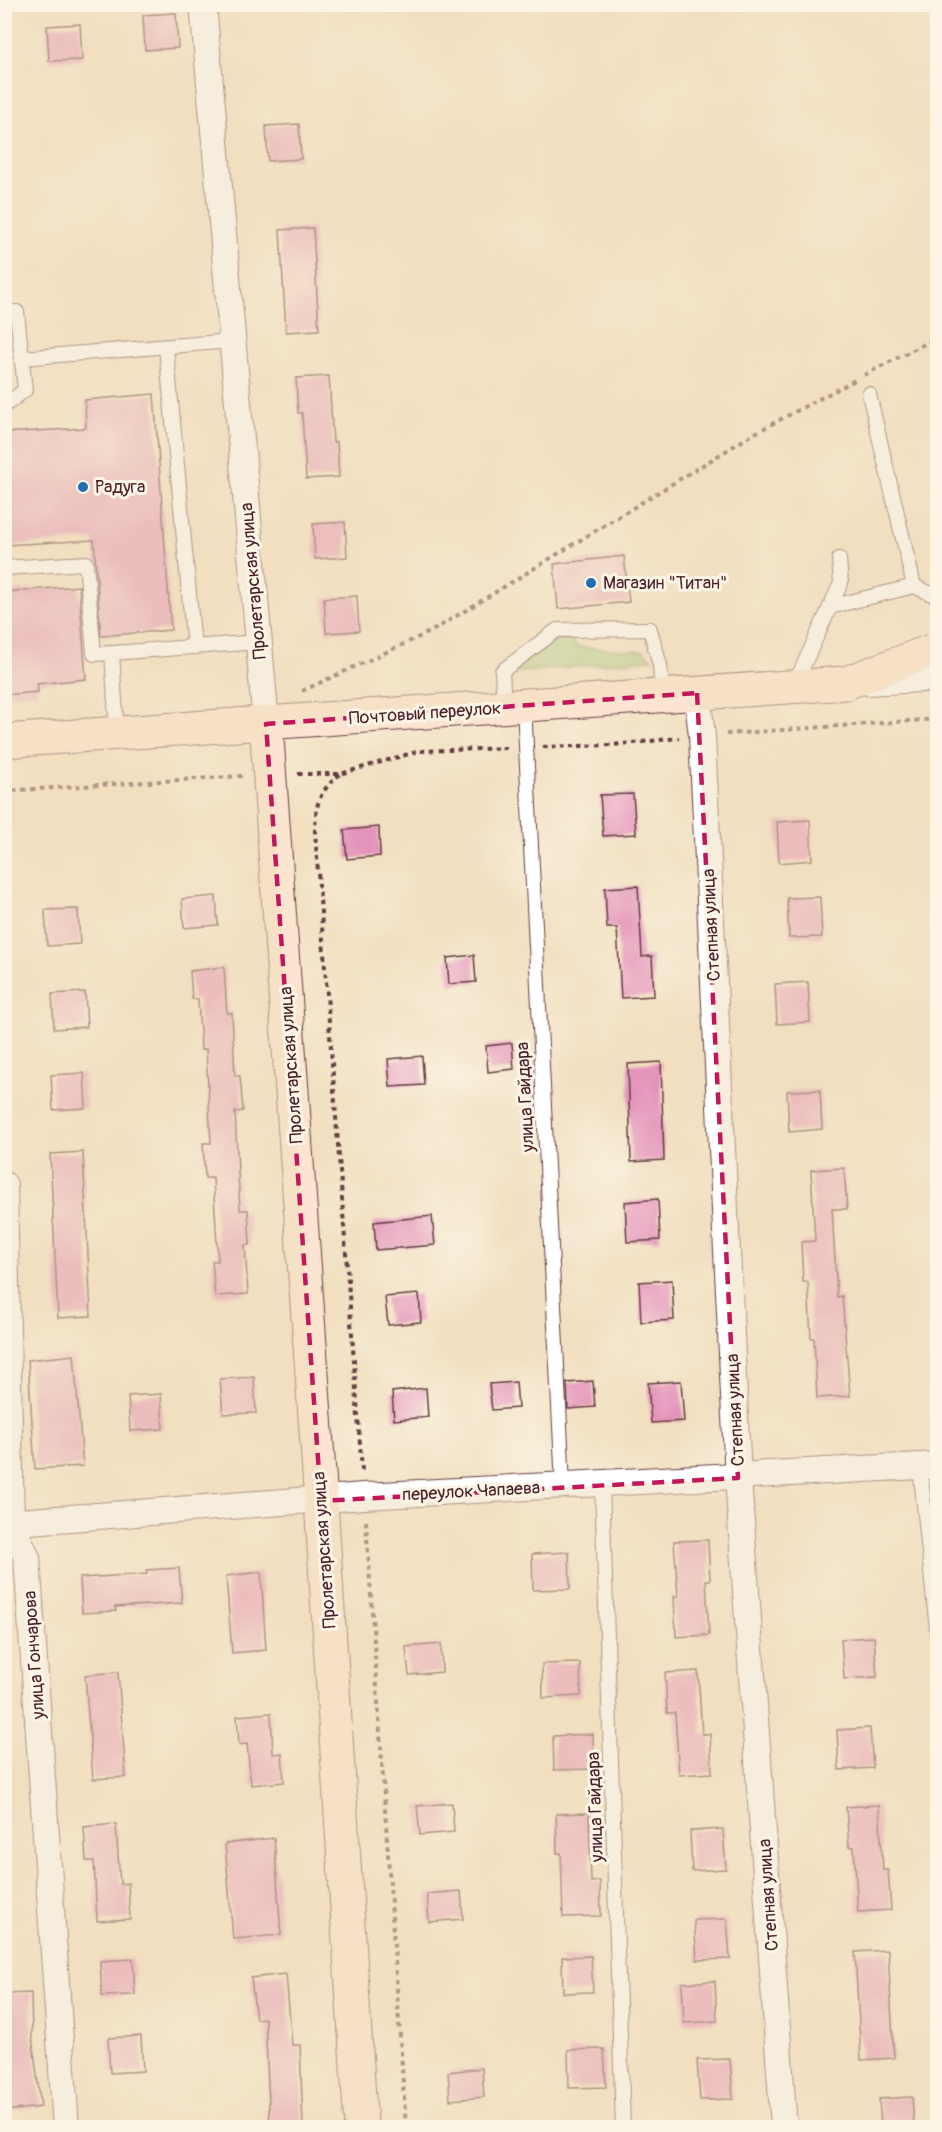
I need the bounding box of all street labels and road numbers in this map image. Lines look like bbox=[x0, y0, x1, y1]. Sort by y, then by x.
street label: Пролетарская улица bbox=[235, 502, 272, 660]
street label: Почтовый переулок bbox=[348, 697, 502, 730]
street label: Степная улица bbox=[697, 868, 726, 982]
street label: Пролетарская улица bbox=[275, 986, 308, 1144]
street label: улица Гайдара bbox=[511, 1041, 540, 1154]
street label: Степная улица bbox=[721, 1353, 750, 1467]
street label: Пролетарская улица bbox=[308, 1471, 341, 1629]
street label: переулок Чапаева bbox=[401, 1476, 541, 1507]
street label: улица Гончарова bbox=[19, 1590, 51, 1721]
street label: улица Гайдара bbox=[582, 1751, 609, 1864]
street label: Степная улица bbox=[753, 1838, 784, 1952]

